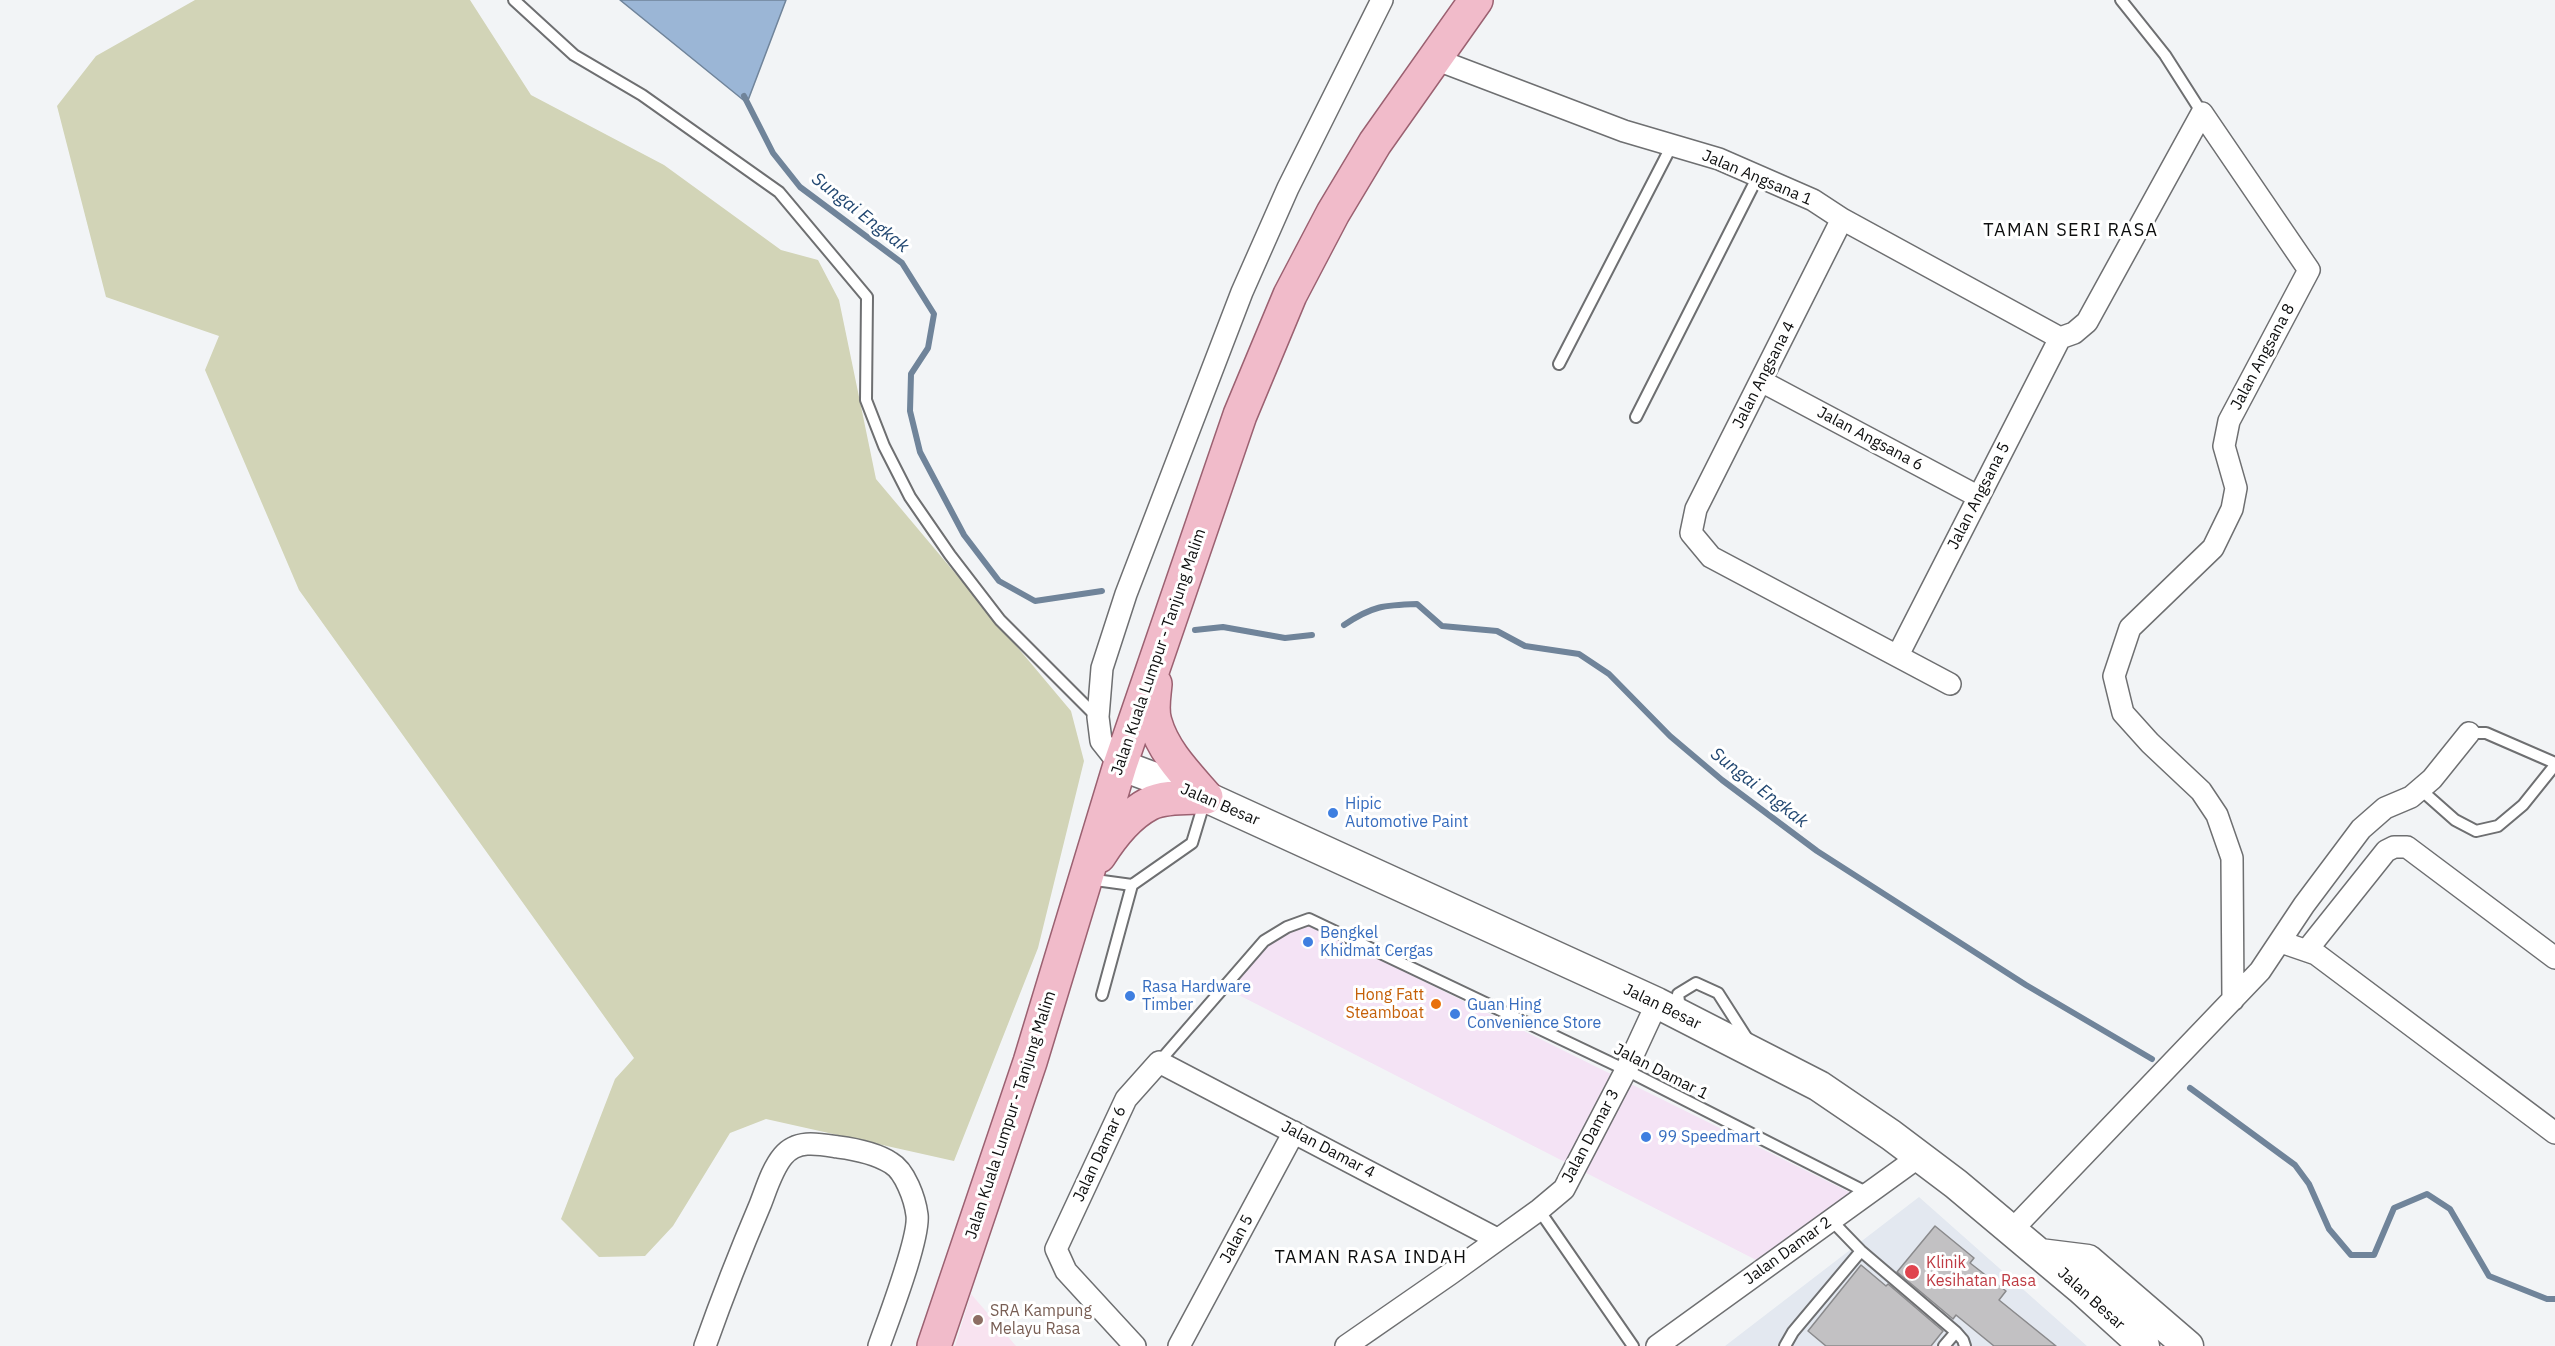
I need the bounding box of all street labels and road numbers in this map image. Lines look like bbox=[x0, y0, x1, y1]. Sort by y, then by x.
street label: Jalan Angsana 1 bbox=[1699, 146, 1815, 210]
street label: Jalan Angsana 8 bbox=[2227, 301, 2299, 413]
street label: Jalan Angsana 4 bbox=[1729, 318, 1799, 432]
street label: Jalan Angsana 6 bbox=[1814, 403, 1926, 475]
street label: Jalan Angsana 5 bbox=[1944, 439, 2014, 553]
street label: Jalan Kuala Lumpur - Tanjung Malim bbox=[1108, 526, 1210, 778]
street label: Jalan Besar bbox=[1178, 780, 1262, 830]
street label: Jalan Besar bbox=[1620, 980, 1704, 1034]
street label: Jalan Kuala Lumpur - Tanjung Malim bbox=[962, 989, 1060, 1241]
street label: Jalan Damar 1 bbox=[1611, 1040, 1711, 1104]
street label: Jalan Damar 3 bbox=[1558, 1086, 1624, 1186]
street label: Jalan Damar 6 bbox=[1069, 1103, 1131, 1205]
street label: Jalan Damar 4 bbox=[1278, 1117, 1378, 1183]
street label: Jalan 5 bbox=[1216, 1212, 1258, 1266]
street label: Jalan Damar 2 bbox=[1740, 1213, 1836, 1289]
street label: Jalan Besar bbox=[2053, 1264, 2129, 1334]

